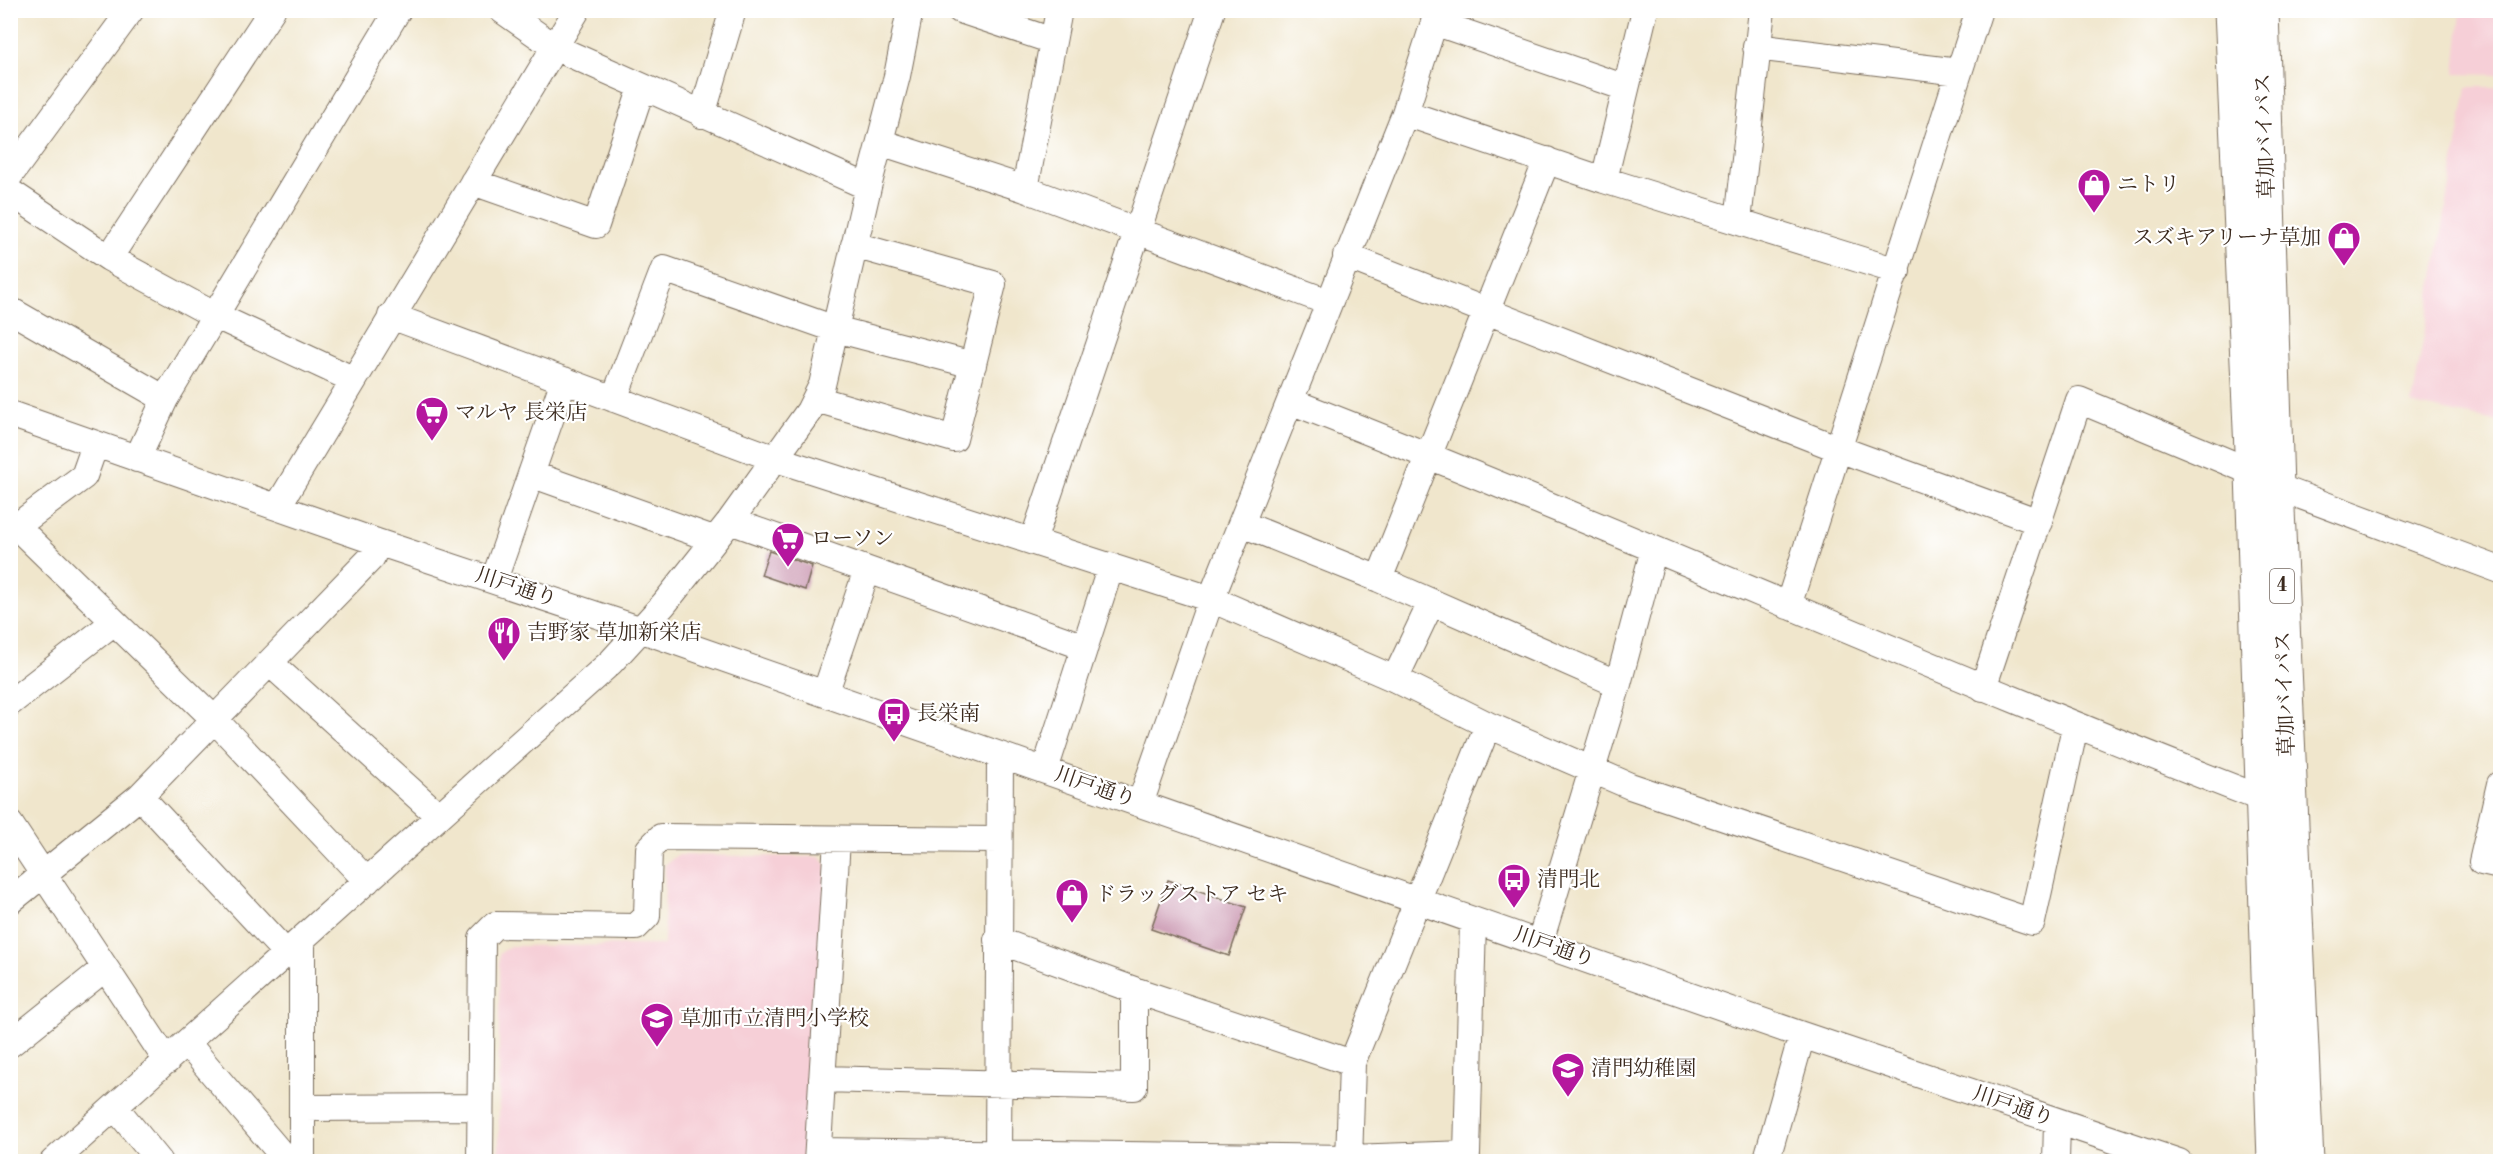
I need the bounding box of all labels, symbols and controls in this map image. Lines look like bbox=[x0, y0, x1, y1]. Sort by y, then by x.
street label: 草加バイパス bbox=[2251, 73, 2279, 199]
shop icon: ニトリ bbox=[2076, 167, 2112, 214]
place label: ニトリ bbox=[2117, 175, 2180, 196]
shop icon: スズキアリーナ草加 bbox=[2326, 220, 2362, 267]
place label: スズキアリーナ草加 bbox=[2133, 226, 2321, 249]
supermarket icon: マルヤ 長栄店 bbox=[414, 395, 450, 442]
place label: マルヤ 長栄店 bbox=[455, 401, 587, 424]
supermarket icon: ローソン bbox=[770, 521, 806, 568]
place label: ローソン bbox=[811, 529, 894, 550]
street label: 川戸通り bbox=[473, 563, 560, 611]
road number: 4 bbox=[2270, 569, 2294, 603]
restaurant icon: 吉野家 草加新栄店 bbox=[486, 615, 522, 662]
place label: 吉野家 草加新栄店 bbox=[527, 621, 701, 644]
street label: 草加バイパス bbox=[2271, 631, 2299, 757]
bus stop icon: 長栄南 bbox=[876, 696, 912, 743]
place label: 長栄南 bbox=[917, 702, 980, 725]
street label: 川戸通り bbox=[1052, 763, 1139, 812]
bus stop icon: 清門北 bbox=[1496, 862, 1532, 909]
place label: 清門北 bbox=[1537, 868, 1600, 891]
shop icon: ドラッグストア セキ bbox=[1054, 877, 1090, 924]
place label: ドラッグストア セキ bbox=[1095, 884, 1289, 906]
street label: 川戸通り bbox=[1511, 923, 1598, 972]
school or university icon: 草加市立清門小学校 bbox=[639, 1001, 675, 1048]
place label: 草加市立清門小学校 bbox=[680, 1007, 869, 1030]
school or university icon: 清門幼稚園 bbox=[1550, 1051, 1586, 1098]
place label: 清門幼稚園 bbox=[1591, 1057, 1696, 1080]
street label: 川戸通り bbox=[1970, 1082, 2057, 1131]

